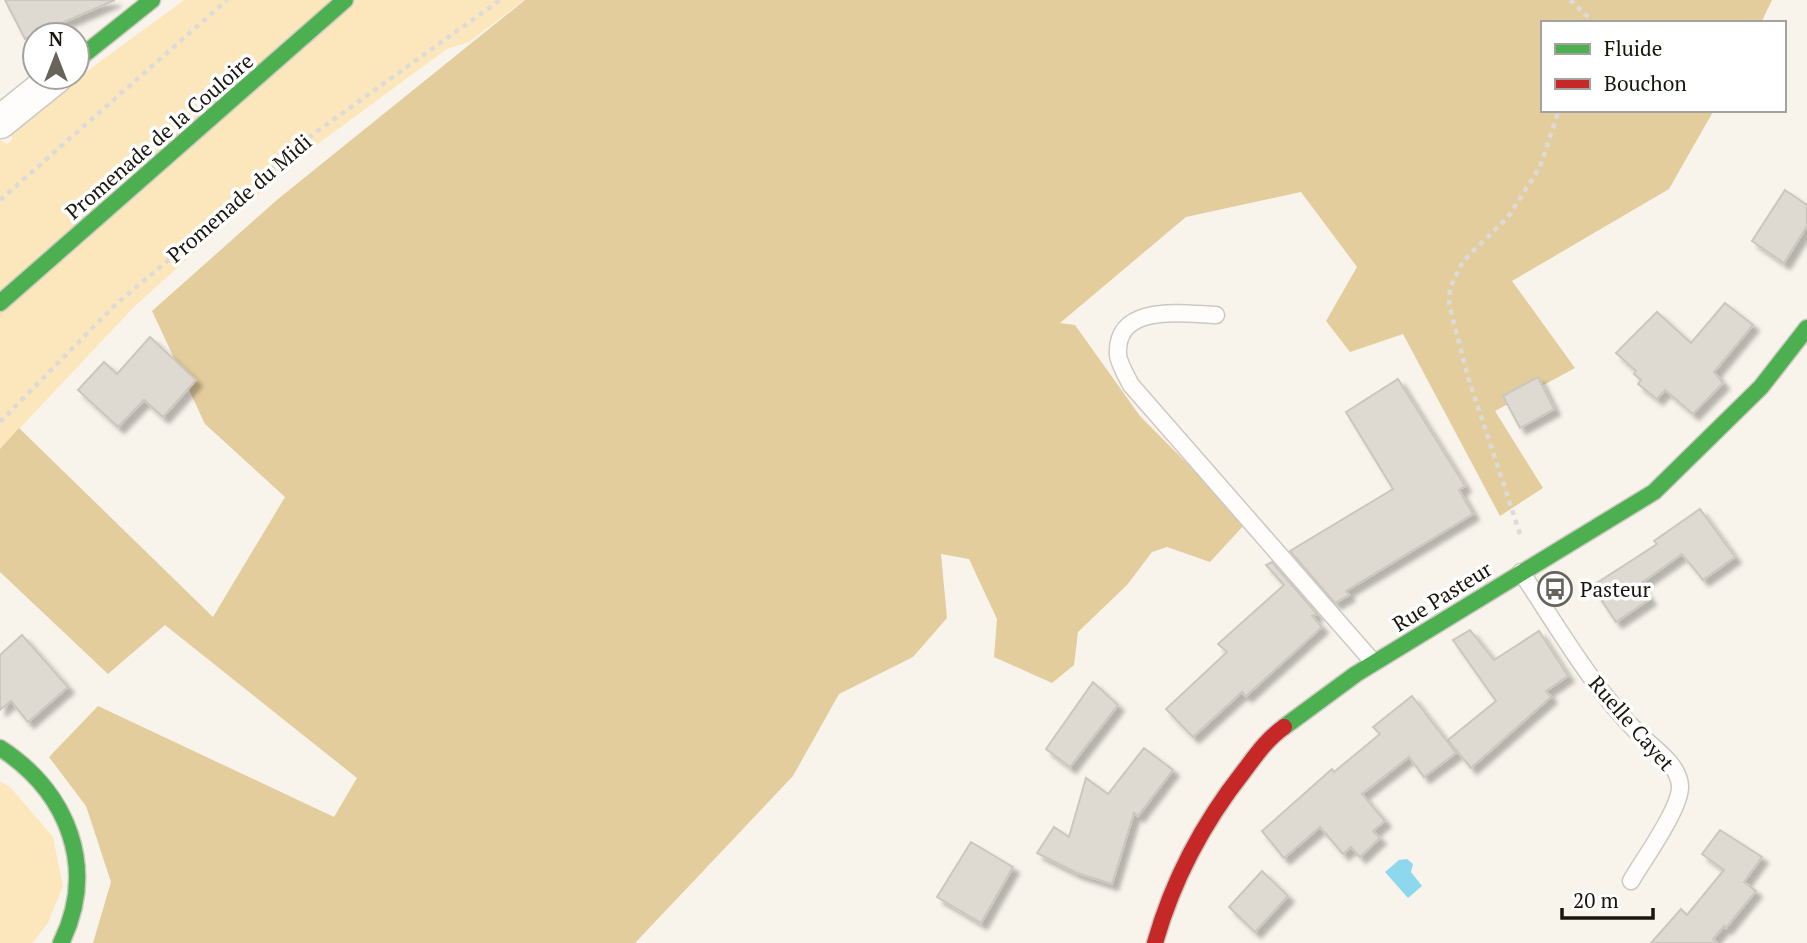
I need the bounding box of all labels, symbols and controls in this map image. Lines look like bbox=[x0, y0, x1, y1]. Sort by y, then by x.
north arrow bbox=[21, 21, 91, 91]
legend bbox=[1541, 21, 1786, 112]
text: N bbox=[49, 26, 64, 51]
text: Fluide bbox=[1604, 34, 1662, 62]
street label: Promenade de la Couloire bbox=[59, 47, 259, 225]
text: Bouchon bbox=[1604, 69, 1687, 97]
street label: Promenade du Midi bbox=[161, 128, 317, 268]
street label: Rue Pasteur bbox=[1387, 555, 1497, 637]
bus stop icon: Pasteur bbox=[1536, 570, 1574, 608]
place label: Pasteur bbox=[1580, 575, 1651, 603]
street label: Ruelle Cayet bbox=[1583, 670, 1681, 776]
scale bar bbox=[1562, 876, 1653, 920]
text: 20 m bbox=[1573, 886, 1619, 914]

